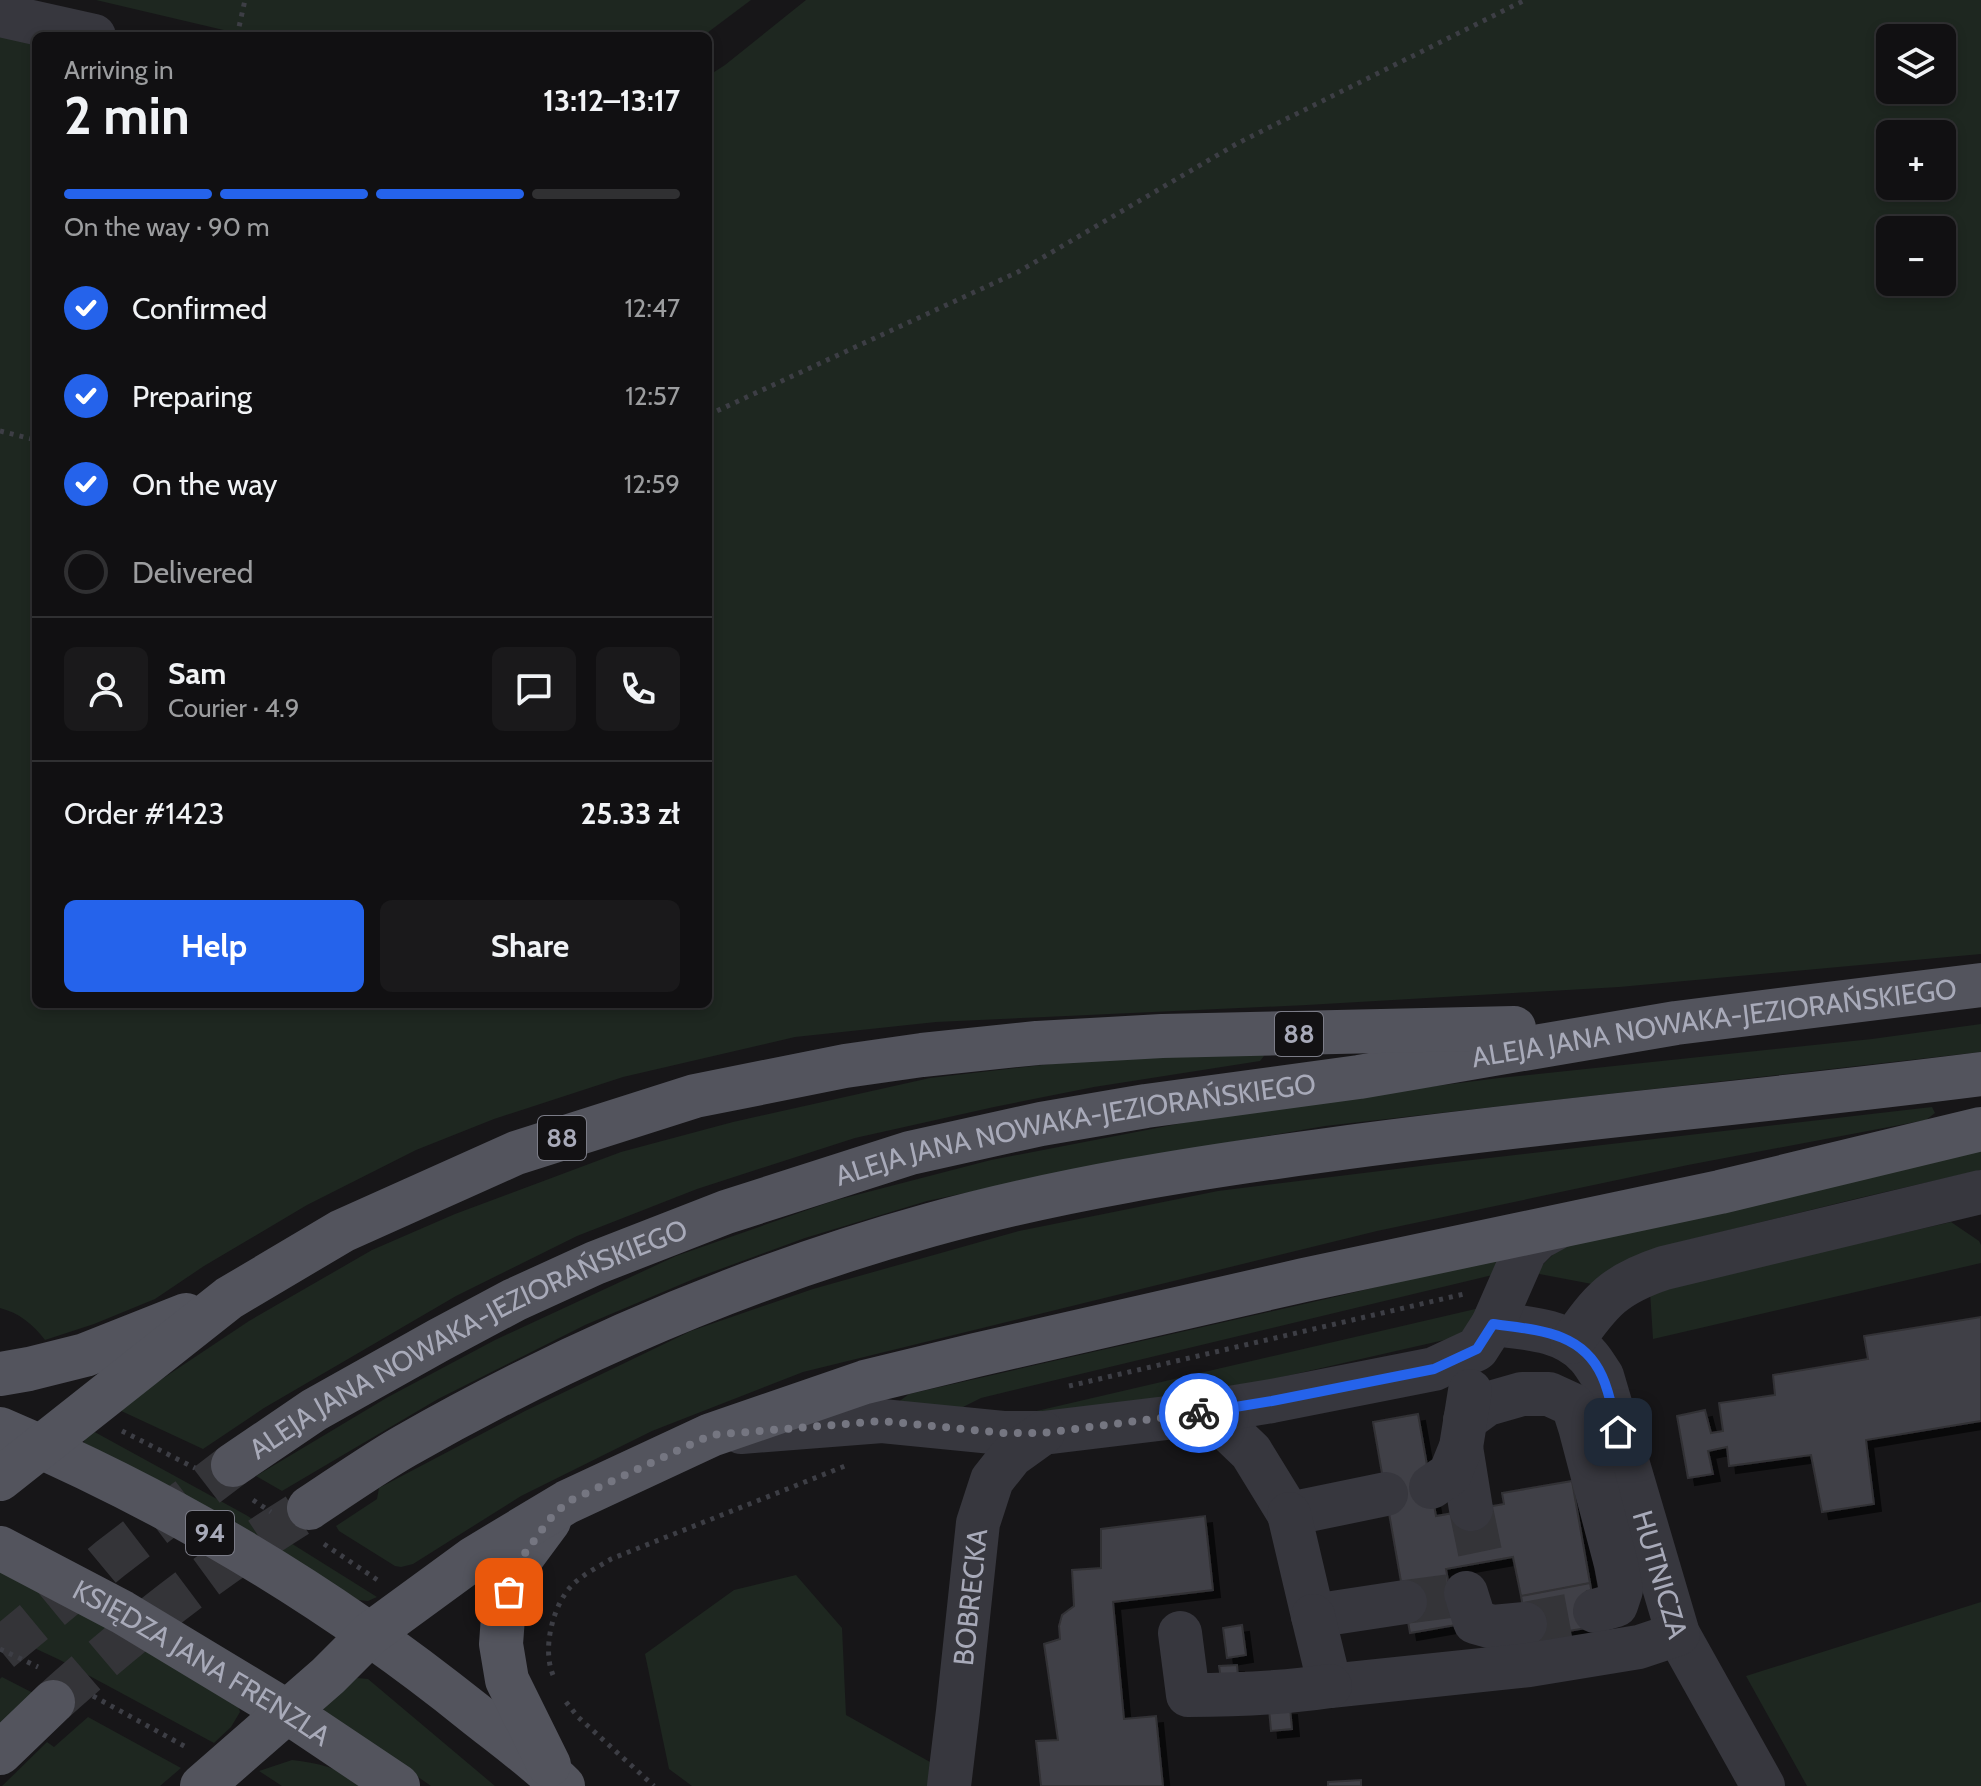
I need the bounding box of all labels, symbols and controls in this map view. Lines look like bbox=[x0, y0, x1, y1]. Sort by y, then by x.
map controls bbox=[1876, 24, 1956, 296]
button: layers bbox=[1876, 24, 1956, 104]
text: Arriving in bbox=[64, 54, 174, 86]
text: 13:12–13:17 bbox=[543, 82, 680, 119]
text: 2 min bbox=[64, 84, 190, 147]
button: + bbox=[1876, 120, 1956, 200]
text: On the way · 90 m bbox=[64, 211, 270, 243]
button: − bbox=[1876, 216, 1956, 296]
icon: check bbox=[64, 286, 108, 330]
text: Confirmed bbox=[132, 290, 267, 327]
text: 12:47 bbox=[624, 292, 680, 324]
icon: check bbox=[64, 374, 108, 418]
text: Preparing bbox=[132, 378, 252, 415]
text: 12:57 bbox=[625, 380, 680, 412]
icon: check bbox=[64, 462, 108, 506]
text: On the way bbox=[132, 466, 277, 503]
text: 12:59 bbox=[624, 468, 680, 500]
text: Delivered bbox=[132, 554, 253, 591]
button: person bbox=[64, 647, 148, 731]
button: chat bbox=[492, 647, 576, 731]
button: phone bbox=[596, 647, 680, 731]
text: Sam bbox=[168, 655, 226, 692]
text: Courier · 4.9 bbox=[168, 692, 300, 724]
text: Order #1423 bbox=[64, 795, 224, 832]
text: 25.33 zł bbox=[580, 795, 680, 832]
button: Help bbox=[64, 900, 364, 992]
button: Share bbox=[380, 900, 680, 992]
street label: ALEJA JANA NOWAKA-JEZIORAŃSKIEGO bbox=[1469, 971, 1958, 1075]
road number: 88 bbox=[1275, 1012, 1323, 1056]
street label: ALEJA JANA NOWAKA-JEZIORAŃSKIEGO bbox=[831, 1066, 1318, 1193]
road number: 88 bbox=[538, 1116, 586, 1160]
street label: ALEJA JANA NOWAKA-JEZIORAŃSKIEGO bbox=[243, 1212, 692, 1466]
courier bbox=[1159, 1373, 1239, 1453]
icon: bike bbox=[1177, 1391, 1221, 1435]
pin bbox=[1584, 1398, 1652, 1466]
icon: home bbox=[1596, 1410, 1640, 1454]
street label: HUTNICZA bbox=[1626, 1506, 1696, 1643]
road number: 94 bbox=[186, 1511, 234, 1555]
street label: BOBRECKA bbox=[946, 1526, 994, 1667]
pin bbox=[475, 1558, 543, 1626]
icon: bag bbox=[487, 1570, 531, 1614]
street label: KSIĘDZA JANA FRENZLA bbox=[67, 1572, 338, 1753]

